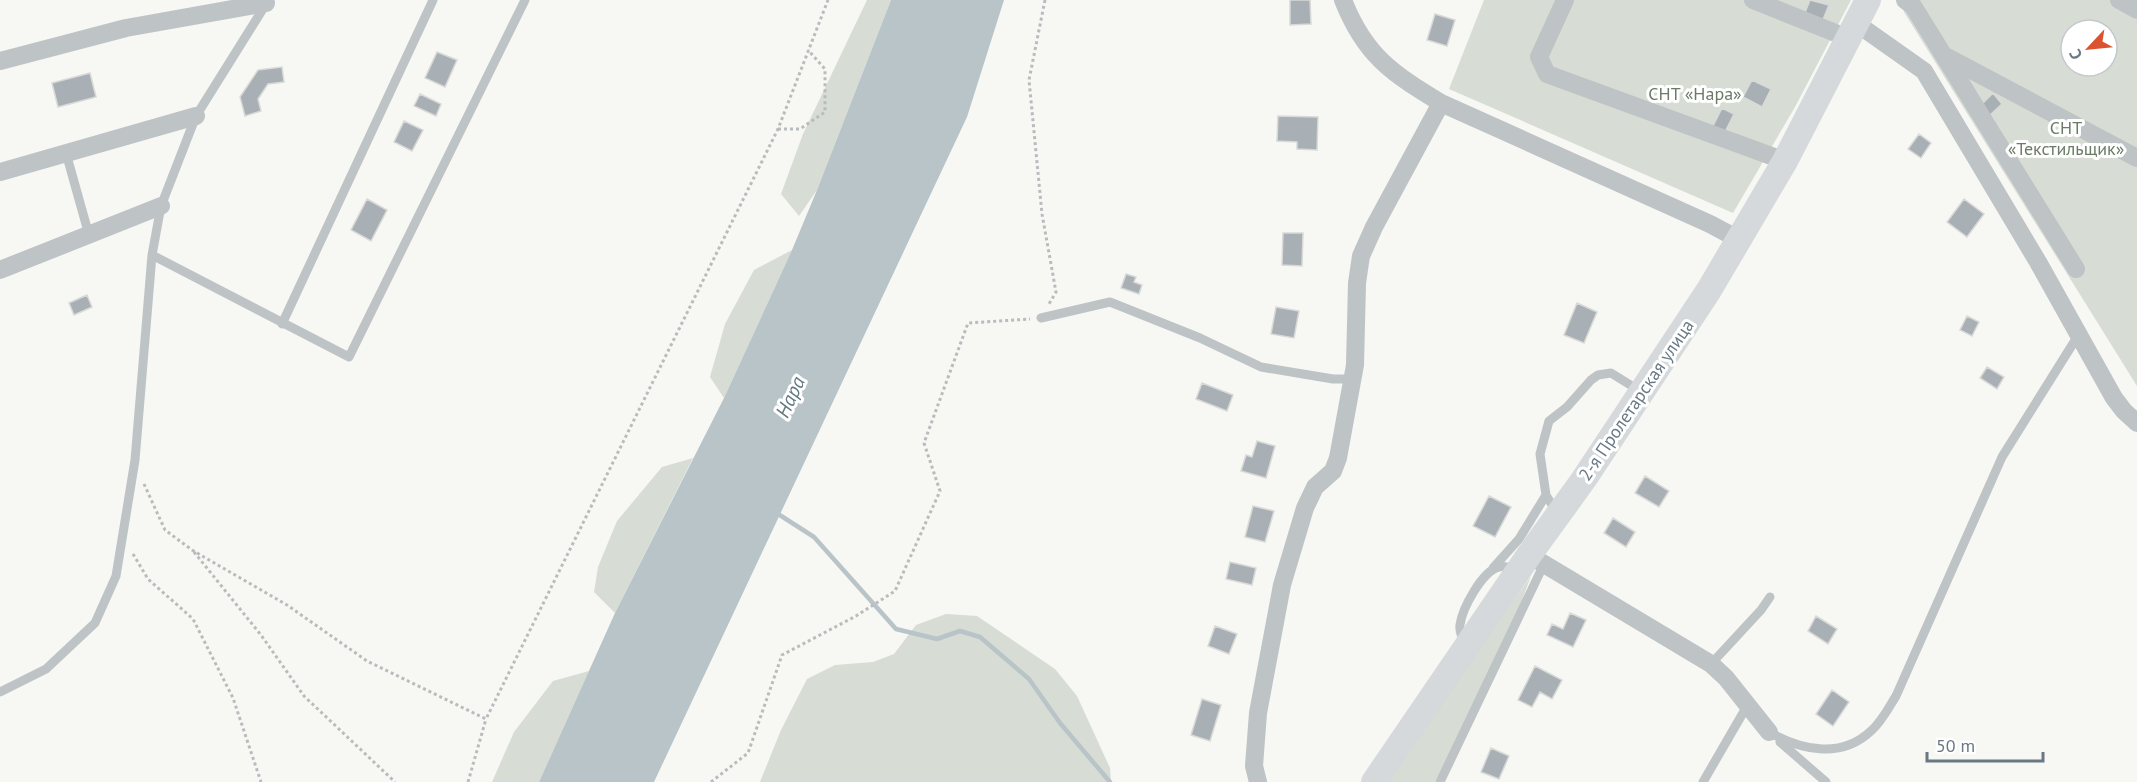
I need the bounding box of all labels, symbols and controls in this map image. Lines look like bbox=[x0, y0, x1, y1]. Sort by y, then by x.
north arrow bbox=[2059, 18, 2119, 78]
text: С bbox=[2065, 46, 2086, 63]
park label: СНТ «Нара» bbox=[1648, 82, 1742, 105]
park label: СНТ «Текстильщик» bbox=[2008, 116, 2124, 160]
street label: 2-я Пролетарская улица bbox=[1573, 315, 1699, 485]
water label: Нара bbox=[769, 372, 811, 422]
scale bar bbox=[1927, 725, 2042, 763]
text: 50 m bbox=[1936, 734, 1975, 757]

